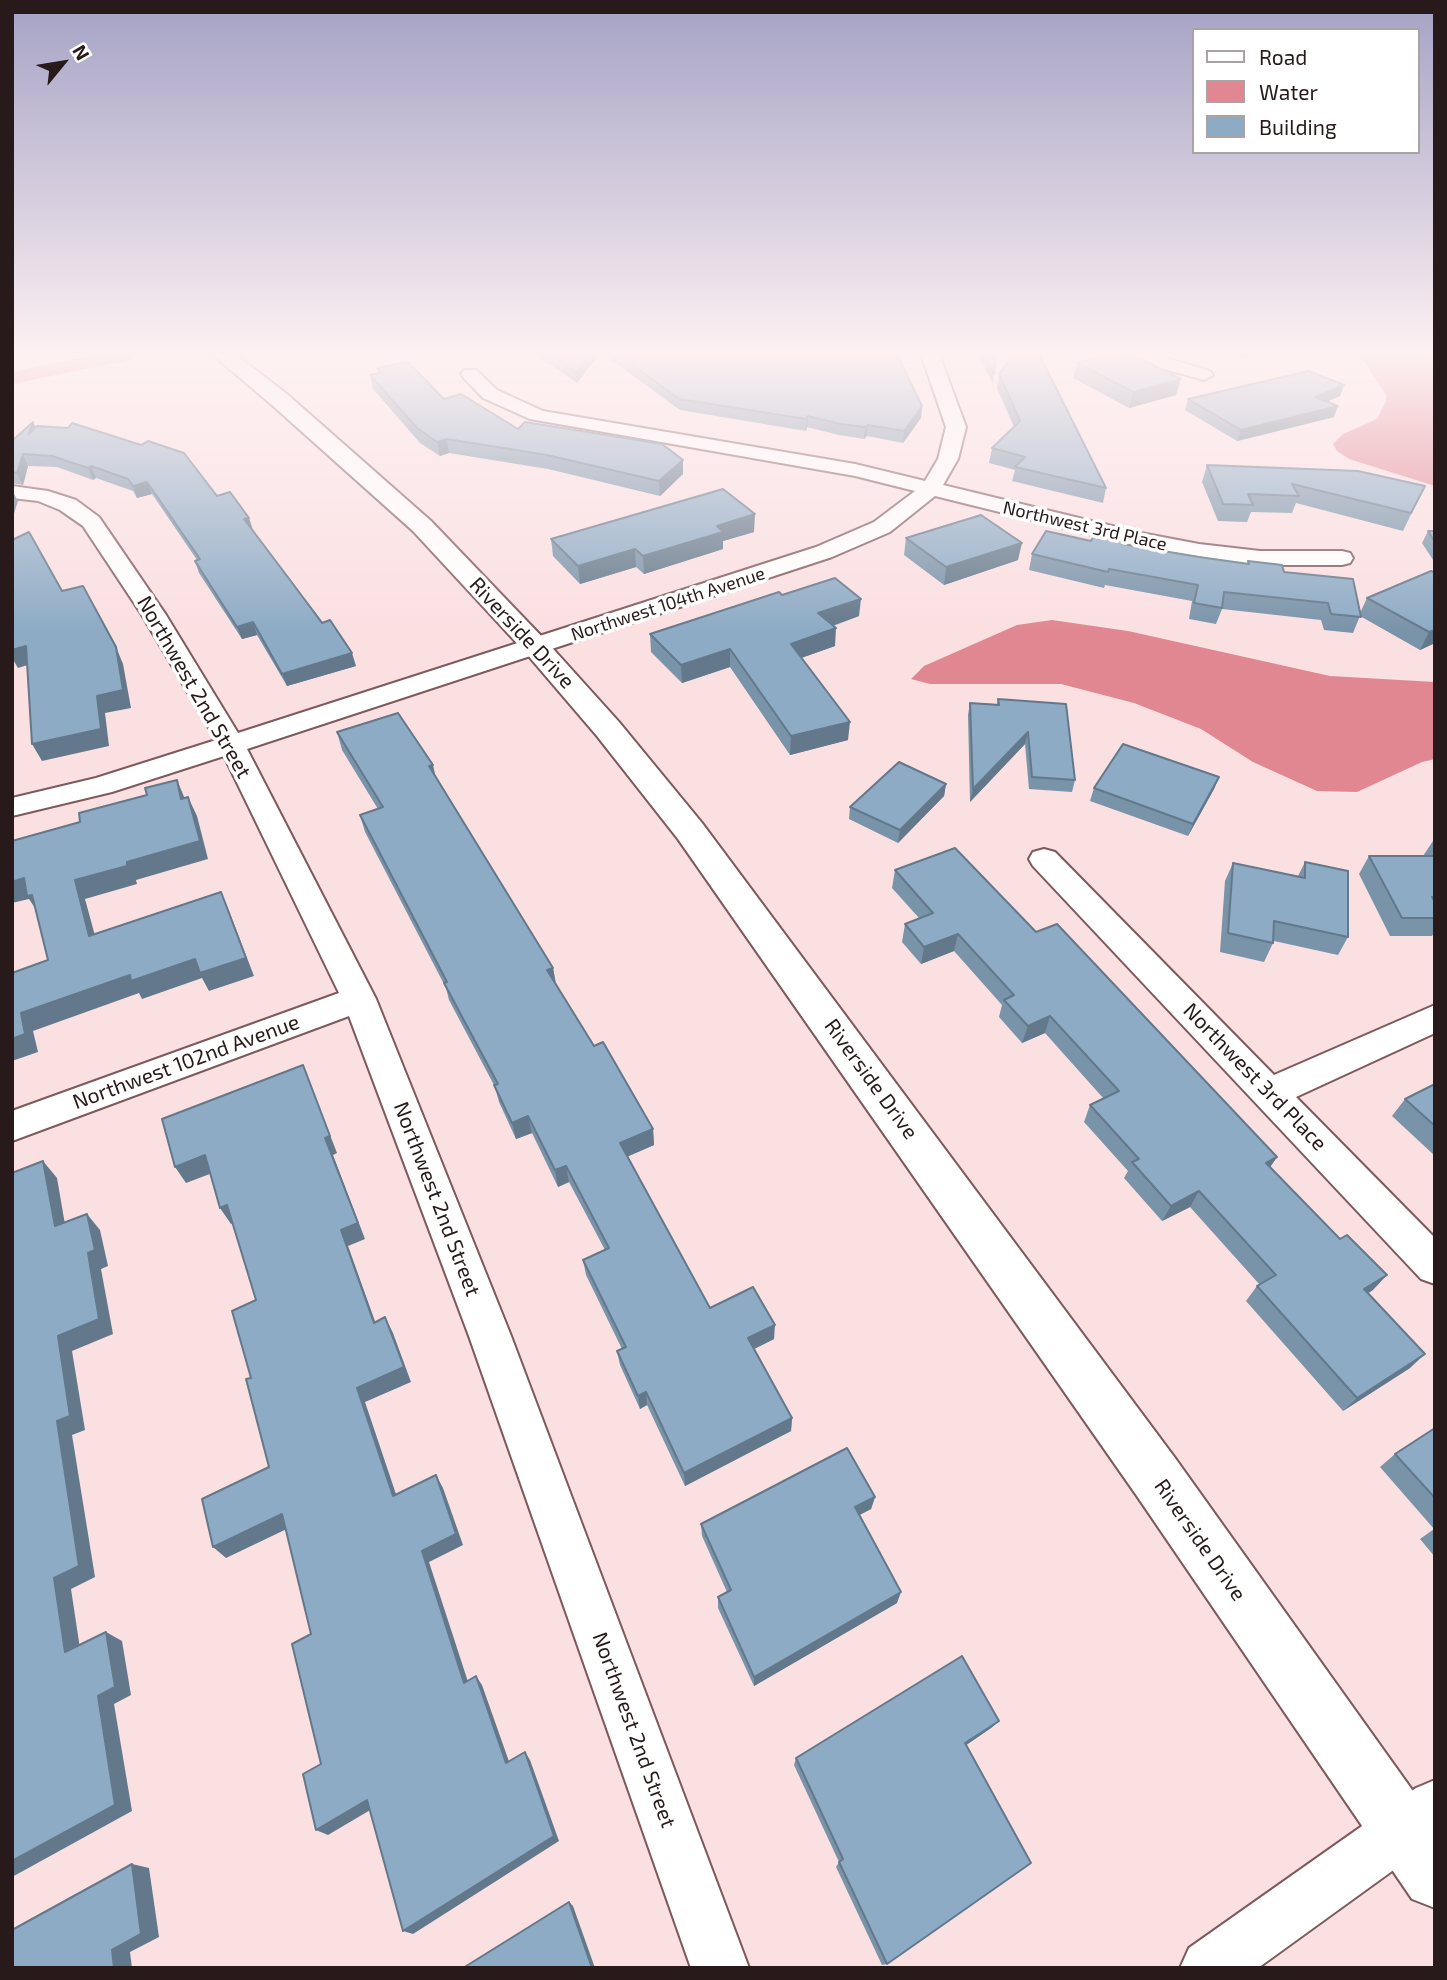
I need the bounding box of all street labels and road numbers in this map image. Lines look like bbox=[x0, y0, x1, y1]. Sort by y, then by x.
street label: Northwest 3rd Place bbox=[1001, 497, 1169, 555]
street label: Northwest 104th Avenue bbox=[568, 562, 768, 646]
street label: Riverside Drive bbox=[464, 572, 580, 694]
street label: Northwest 2nd Street bbox=[132, 591, 256, 783]
street label: Northwest 3rd Place bbox=[1178, 998, 1332, 1156]
street label: Northwest 102nd Avenue bbox=[69, 1009, 303, 1115]
street label: Riverside Drive bbox=[819, 1014, 923, 1144]
street label: Northwest 2nd Street bbox=[388, 1098, 486, 1300]
street label: Riverside Drive bbox=[1149, 1474, 1251, 1606]
street label: Northwest 2nd Street bbox=[587, 1629, 681, 1831]

